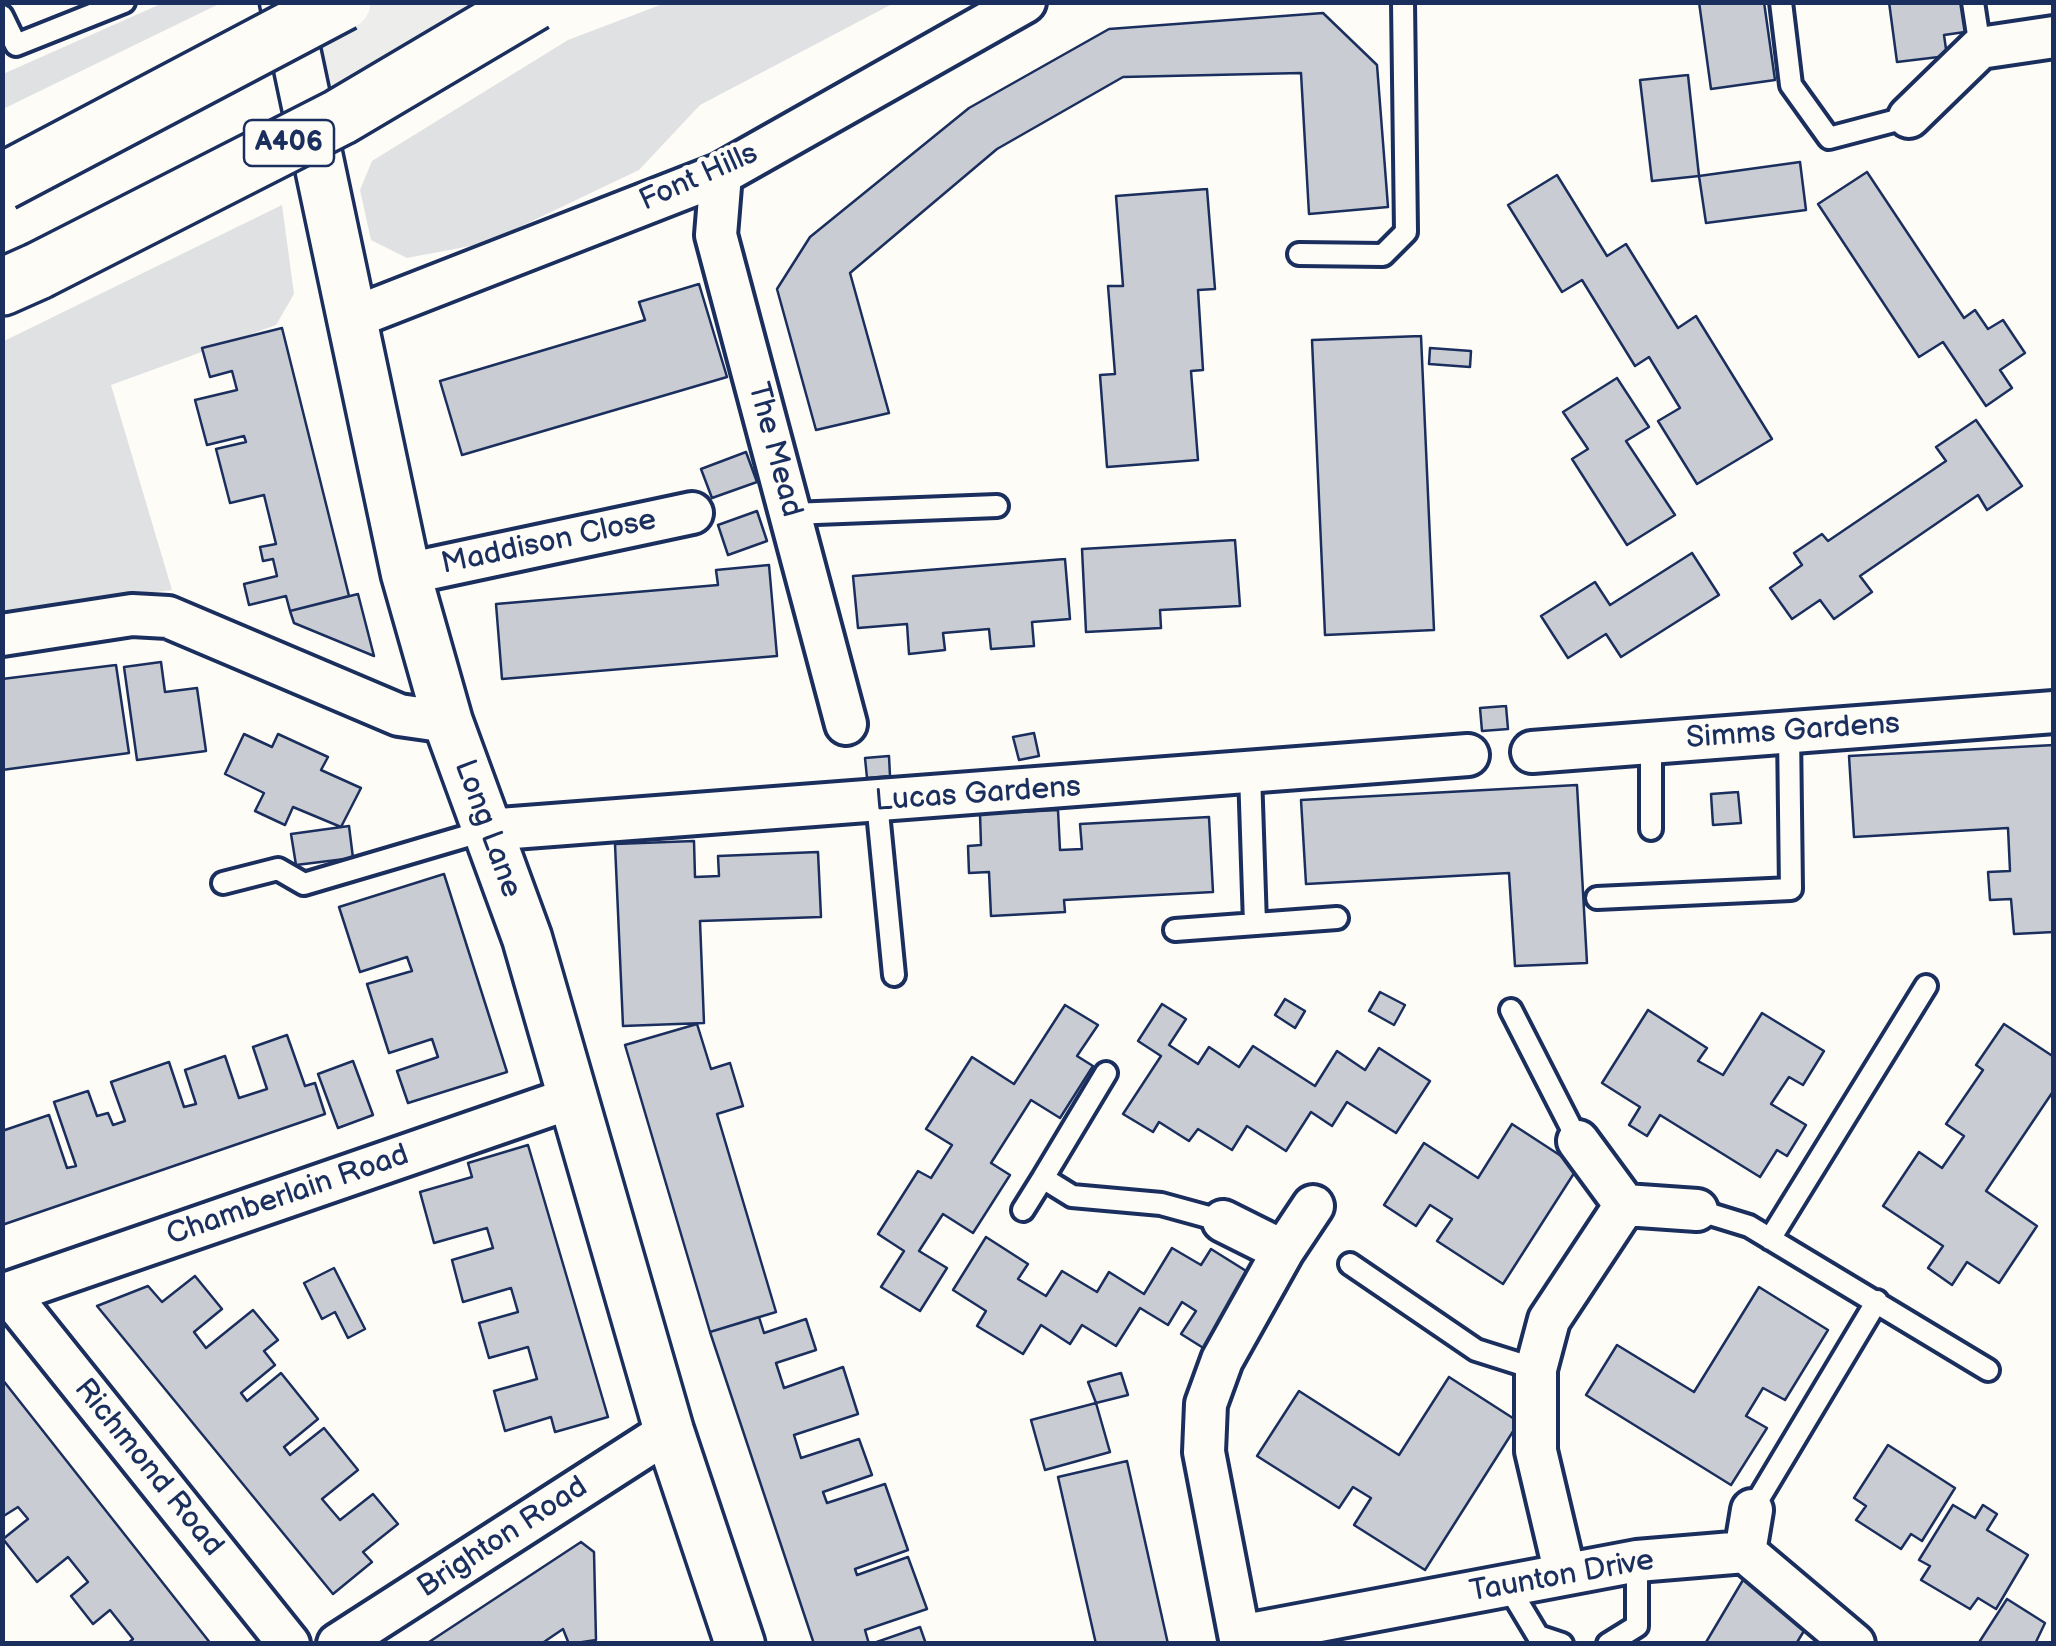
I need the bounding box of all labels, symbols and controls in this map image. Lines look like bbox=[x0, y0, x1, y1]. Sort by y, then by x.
road number: A406 bbox=[244, 120, 334, 166]
street label: Font Hills bbox=[634, 136, 764, 220]
street label: The Mead bbox=[739, 379, 809, 521]
street label: Maddison Close bbox=[438, 503, 660, 583]
street label: Simms Gardens bbox=[1685, 707, 1901, 757]
street label: Long Lane bbox=[446, 755, 528, 903]
street label: Lucas Gardens bbox=[874, 770, 1082, 820]
street label: Chamberlain Road bbox=[162, 1138, 414, 1254]
street label: Richmond Road bbox=[66, 1372, 230, 1564]
street label: Brighton Road bbox=[411, 1470, 595, 1606]
street label: Taunton Drive bbox=[1467, 1543, 1657, 1611]

